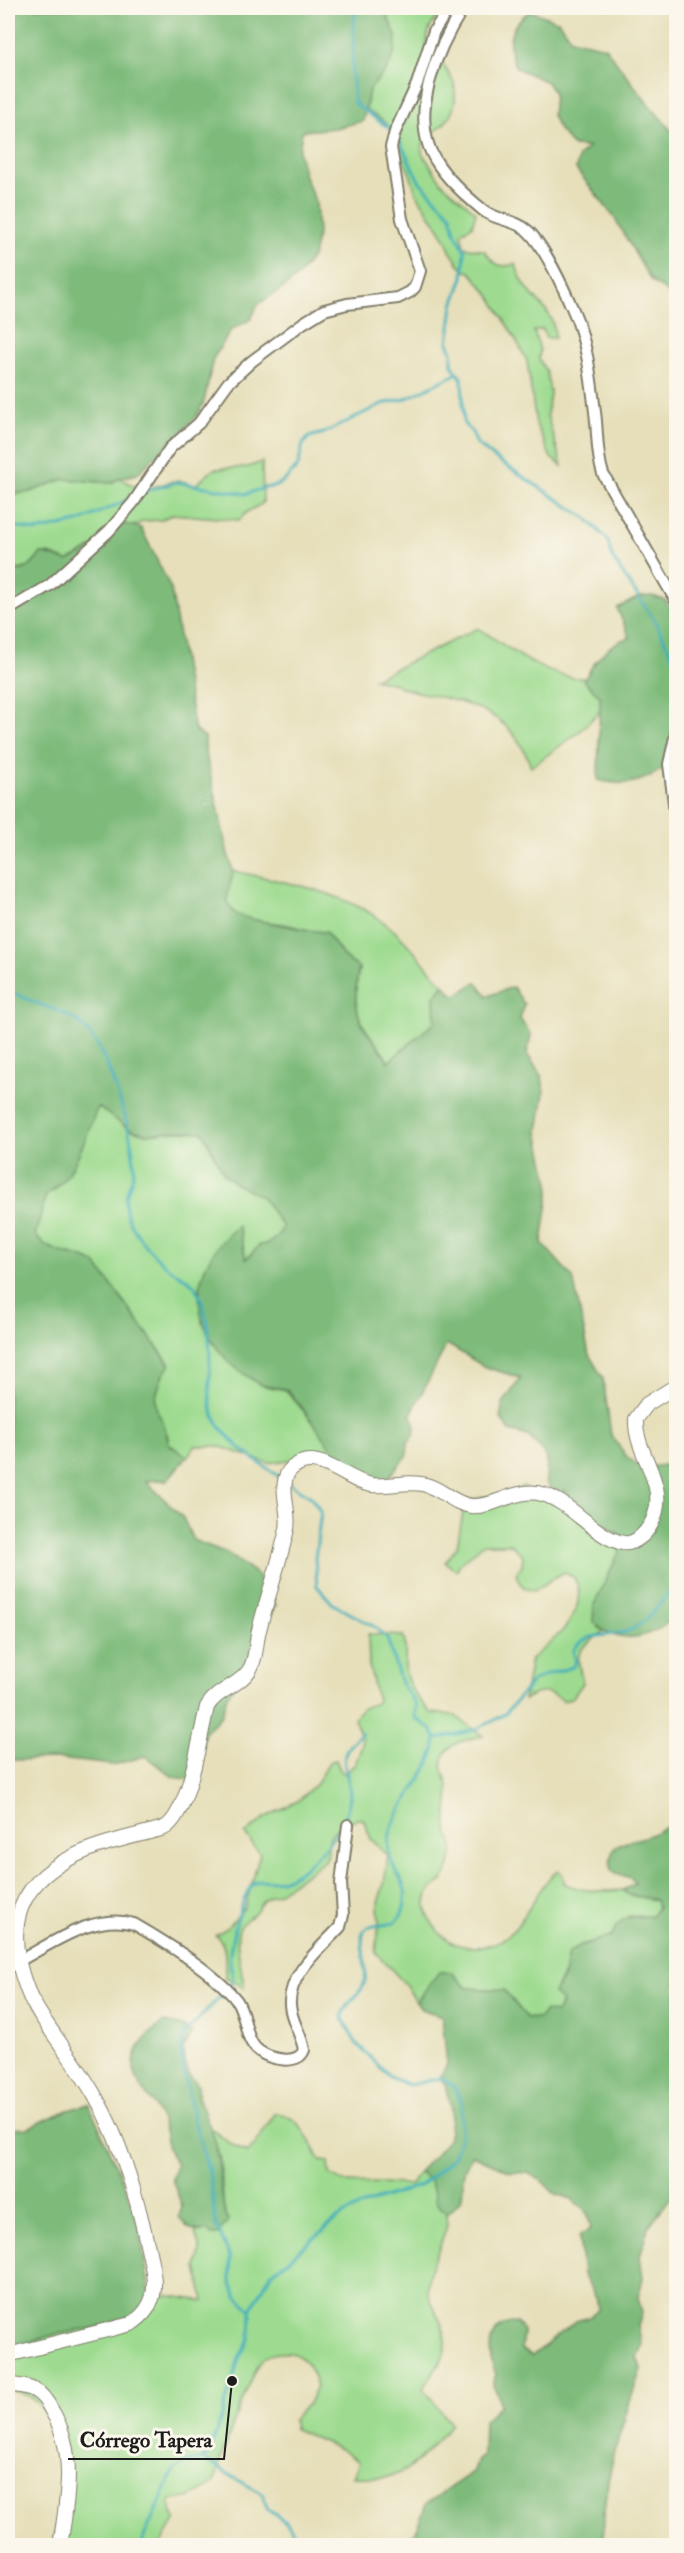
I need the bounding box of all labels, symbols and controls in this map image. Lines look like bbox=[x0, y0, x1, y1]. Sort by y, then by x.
callout: Córrego Tapera bbox=[68, 2420, 224, 2459]
text: Córrego Tapera bbox=[80, 2427, 214, 2454]

